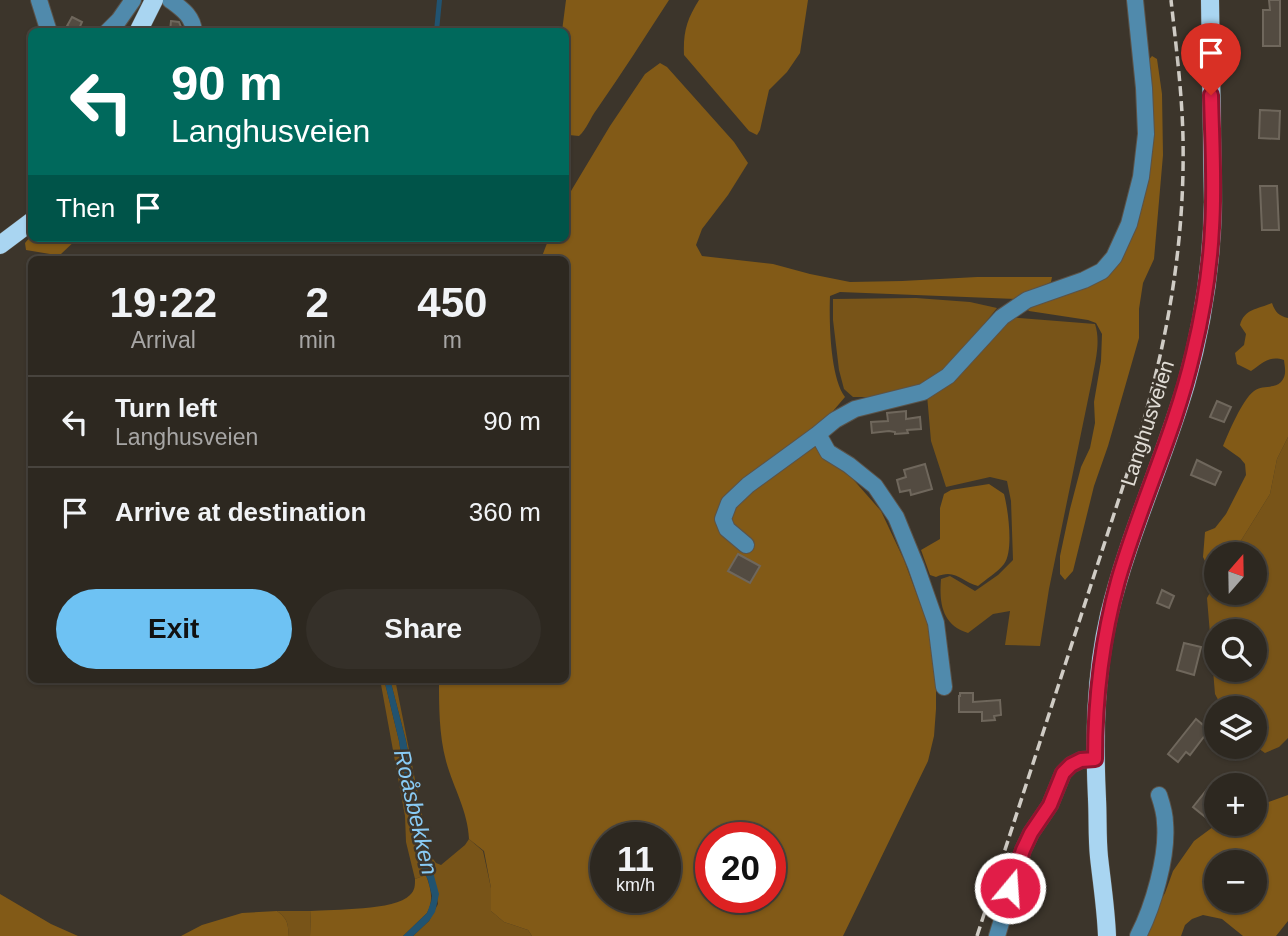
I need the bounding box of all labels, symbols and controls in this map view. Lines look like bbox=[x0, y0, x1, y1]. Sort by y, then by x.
pin bbox=[1181, 23, 1241, 95]
icon: arrive bbox=[1192, 34, 1230, 72]
icon: left bbox=[56, 56, 147, 147]
text: 90 m bbox=[171, 56, 283, 110]
text: Langhusveien bbox=[171, 113, 370, 149]
icon: arrive bbox=[129, 189, 167, 227]
text: Then bbox=[56, 193, 115, 223]
text: 19:22 bbox=[110, 279, 217, 326]
text: 2 bbox=[305, 279, 329, 326]
text: 450 bbox=[417, 279, 487, 326]
text: Arrival bbox=[131, 327, 196, 353]
text: min bbox=[299, 327, 336, 353]
text: m bbox=[443, 327, 462, 353]
street label: Langhusveien bbox=[1116, 357, 1178, 489]
text: Turn left bbox=[115, 393, 217, 423]
icon: left bbox=[56, 403, 94, 441]
text: 90 m bbox=[483, 406, 541, 436]
text: Langhusveien bbox=[115, 424, 258, 450]
icon: arrive bbox=[56, 494, 94, 532]
text: Arrive at destination bbox=[115, 497, 366, 527]
text: 360 m bbox=[469, 497, 541, 527]
north arrow bbox=[1204, 542, 1267, 606]
map controls bbox=[1204, 542, 1267, 913]
button: Exit bbox=[56, 589, 292, 669]
button: Share bbox=[306, 589, 541, 669]
button: search bbox=[1204, 619, 1267, 682]
button: layers bbox=[1204, 696, 1267, 759]
water label: Roåsbekken bbox=[389, 747, 443, 877]
button: + bbox=[1204, 773, 1267, 836]
speed limit sign: 20 bbox=[695, 822, 786, 913]
text: 11 bbox=[617, 839, 654, 878]
button: − bbox=[1204, 850, 1267, 913]
position arrow bbox=[973, 851, 1047, 925]
text: km/h bbox=[616, 875, 655, 895]

